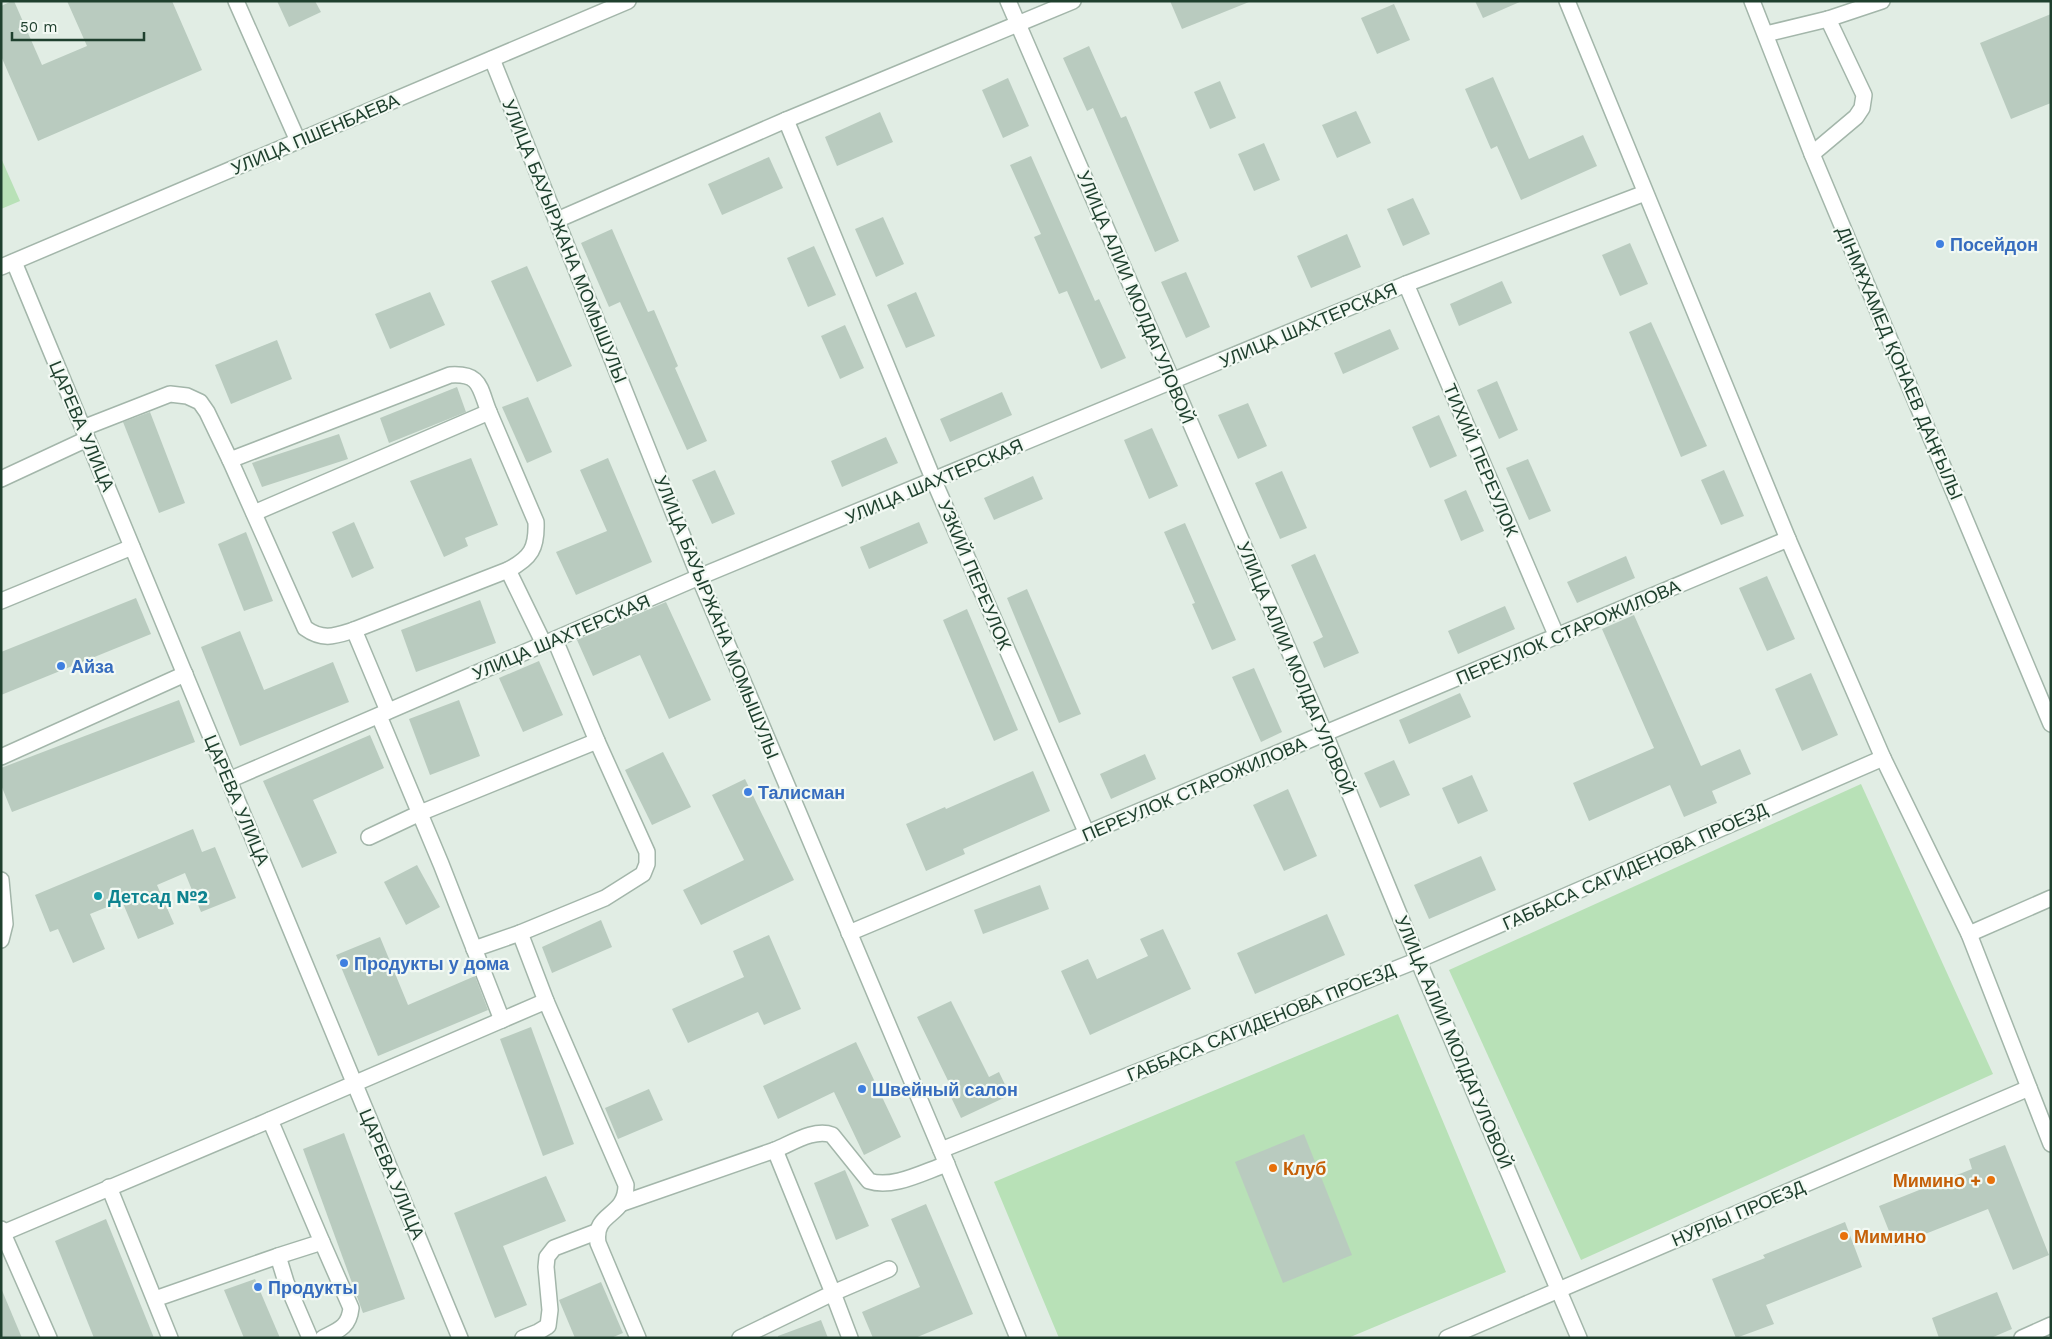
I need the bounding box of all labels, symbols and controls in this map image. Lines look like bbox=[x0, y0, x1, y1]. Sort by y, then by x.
scale bar bbox=[12, 10, 145, 42]
text: 50 m bbox=[20, 18, 57, 36]
street label: УЛИЦА ПШЕНБАЕВА bbox=[228, 89, 402, 179]
street label: УЛИЦА БАУЫРЖАНА МОМЫШУЛЫ bbox=[498, 96, 632, 386]
street label: УЛИЦА АЛИИ МОЛДАГУЛОВОЙ bbox=[1073, 167, 1199, 427]
street label: ДІНМҰХАМЕД ҚОНАЕВ ДАҢҒЫЛЫ bbox=[1833, 223, 1967, 503]
place label: Посейдон bbox=[1950, 234, 2038, 255]
marker: Посейдон bbox=[1934, 238, 1946, 250]
street label: УЛИЦА ШАХТЕРСКАЯ bbox=[1216, 278, 1400, 372]
street label: ЦАРЕВА УЛИЦА bbox=[45, 358, 119, 494]
street label: ТИХИЙ ПЕРЕУЛОК bbox=[1439, 380, 1523, 540]
street label: УЛИЦА ШАХТЕРСКАЯ bbox=[842, 434, 1026, 528]
street label: УЛИЦА БАУЫРЖАНА МОМЫШУЛЫ bbox=[650, 472, 784, 762]
street label: УЗКИЙ ПЕРЕУЛОК bbox=[934, 497, 1016, 653]
street label: УЛИЦА АЛИИ МОЛДАГУЛОВОЙ bbox=[1233, 538, 1359, 798]
street label: ПЕРЕУЛОК СТАРОЖИЛОВА bbox=[1453, 575, 1683, 689]
street label: УЛИЦА ШАХТЕРСКАЯ bbox=[469, 590, 653, 684]
place label: Айза bbox=[71, 656, 115, 677]
marker: Айза bbox=[55, 660, 67, 672]
street label: ЦАРЕВА УЛИЦА bbox=[200, 732, 274, 868]
street label: ПЕРЕУЛОК СТАРОЖИЛОВА bbox=[1079, 732, 1309, 846]
place label: Талисман bbox=[758, 782, 845, 803]
marker: Талисман bbox=[742, 786, 754, 798]
street label: ГАББАСА САГИДЕНОВА ПРОЕЗД bbox=[1499, 798, 1771, 934]
place label: Детсад №2 bbox=[108, 886, 208, 907]
marker: Детсад №2 bbox=[92, 890, 104, 902]
street label: УЛИЦА АЛИИ МОЛДАГУЛОВОЙ bbox=[1391, 912, 1517, 1172]
place label: Продукты у дома bbox=[354, 953, 510, 974]
marker: Продукты у дома bbox=[338, 957, 350, 969]
street label: ГАББАСА САГИДЕНОВА ПРОЕЗД bbox=[1124, 958, 1398, 1086]
place label: Швейный салон bbox=[872, 1079, 1018, 1100]
marker: Швейный салон bbox=[856, 1083, 868, 1095]
street label: ЦАРЕВА УЛИЦА bbox=[355, 1106, 429, 1242]
place label: Клуб bbox=[1283, 1158, 1326, 1179]
marker: Клуб bbox=[1267, 1162, 1279, 1174]
place label: Мимино + bbox=[1893, 1170, 1981, 1191]
marker: Мимино + bbox=[1985, 1174, 1997, 1186]
street label: НУРЛЫ ПРОЕЗД bbox=[1668, 1175, 1808, 1251]
place label: Мимино bbox=[1854, 1226, 1926, 1247]
marker: Мимино bbox=[1838, 1230, 1850, 1242]
place label: Продукты bbox=[268, 1277, 358, 1298]
marker: Продукты bbox=[252, 1281, 264, 1293]

